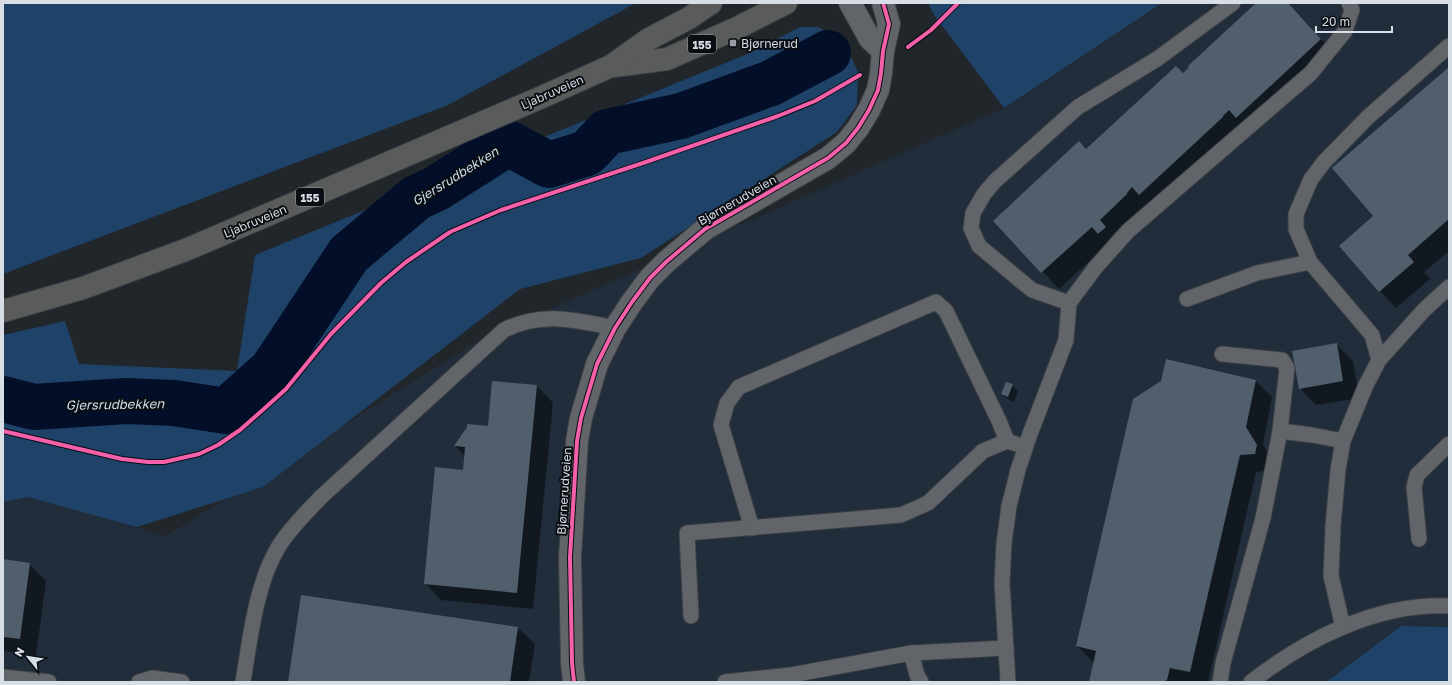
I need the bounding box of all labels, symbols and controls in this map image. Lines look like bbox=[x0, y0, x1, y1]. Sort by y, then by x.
scale bar bbox=[1316, 8, 1392, 34]
text: 20 m bbox=[1322, 14, 1350, 29]
road number: 155 bbox=[688, 35, 716, 53]
place label: Bjørnerud bbox=[741, 36, 798, 51]
marker: Bjørnerud bbox=[728, 38, 738, 48]
street label: Ljabruveien bbox=[518, 71, 586, 113]
water label: Gjersrudbekken bbox=[409, 143, 502, 209]
street label: Bjørnerudveien bbox=[695, 172, 779, 228]
road number: 155 bbox=[296, 188, 324, 206]
street label: Ljabruveien bbox=[221, 201, 289, 241]
water label: Gjersrudbekken bbox=[66, 395, 165, 413]
street label: Bjørnerudveien bbox=[553, 447, 575, 535]
north arrow bbox=[8, 637, 48, 677]
text: N bbox=[11, 645, 27, 659]

